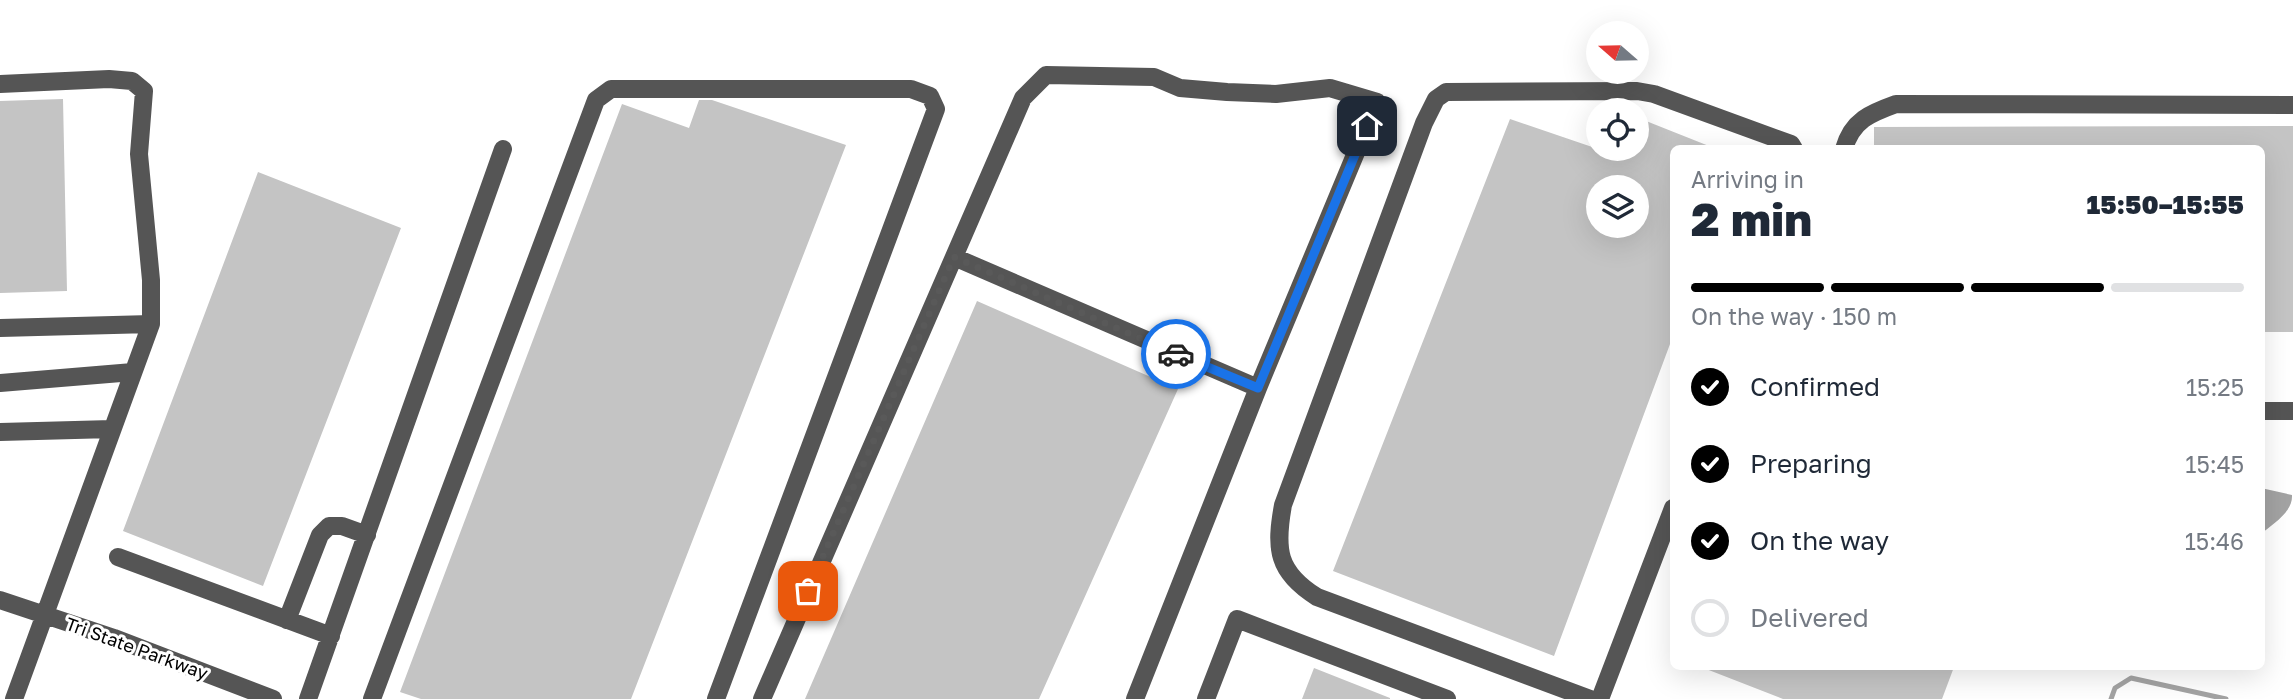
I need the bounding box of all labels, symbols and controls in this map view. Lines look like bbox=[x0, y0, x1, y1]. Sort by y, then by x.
north arrow bbox=[1586, 21, 1648, 84]
map controls bbox=[1586, 21, 1649, 238]
pin bbox=[1337, 96, 1397, 156]
button: locate bbox=[1586, 98, 1649, 161]
icon: home bbox=[1348, 107, 1386, 145]
text: Arriving in bbox=[1691, 165, 1804, 193]
button: layers bbox=[1586, 175, 1649, 238]
text: 15:50–15:55 bbox=[2086, 189, 2244, 220]
text: 2 min bbox=[1691, 191, 1812, 246]
text: On the way · 150 m bbox=[1691, 302, 1897, 330]
courier bbox=[1141, 319, 1211, 389]
icon: car bbox=[1157, 335, 1195, 373]
icon: check bbox=[1691, 368, 1729, 406]
text: Confirmed bbox=[1750, 371, 1880, 402]
text: 15:25 bbox=[2186, 373, 2244, 401]
icon: check bbox=[1691, 445, 1729, 483]
text: Preparing bbox=[1750, 448, 1872, 479]
text: 15:45 bbox=[2185, 450, 2244, 478]
icon: check bbox=[1691, 522, 1729, 560]
text: On the way bbox=[1750, 525, 1889, 556]
text: 15:46 bbox=[2185, 527, 2244, 555]
pin bbox=[778, 561, 838, 621]
icon: bag bbox=[789, 572, 827, 610]
text: Delivered bbox=[1750, 602, 1869, 633]
street label: Tri State Parkway bbox=[63, 612, 211, 684]

